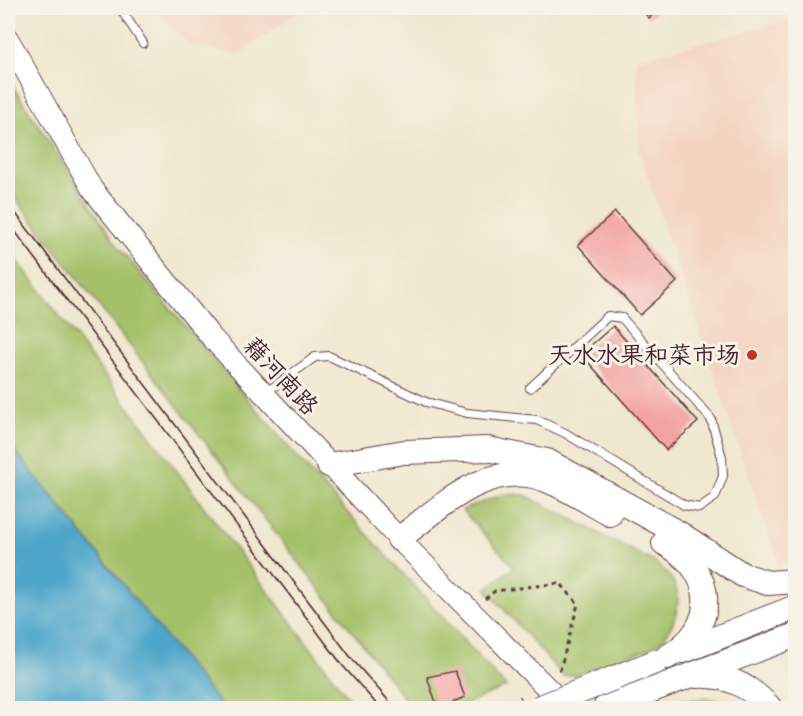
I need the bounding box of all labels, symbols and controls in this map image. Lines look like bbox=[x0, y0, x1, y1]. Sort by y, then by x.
street label: 藉河南路 bbox=[236, 331, 324, 423]
place label: 天水水果和菜市场 bbox=[548, 341, 740, 372]
marker: 天水水果和菜市场 bbox=[745, 348, 759, 362]

